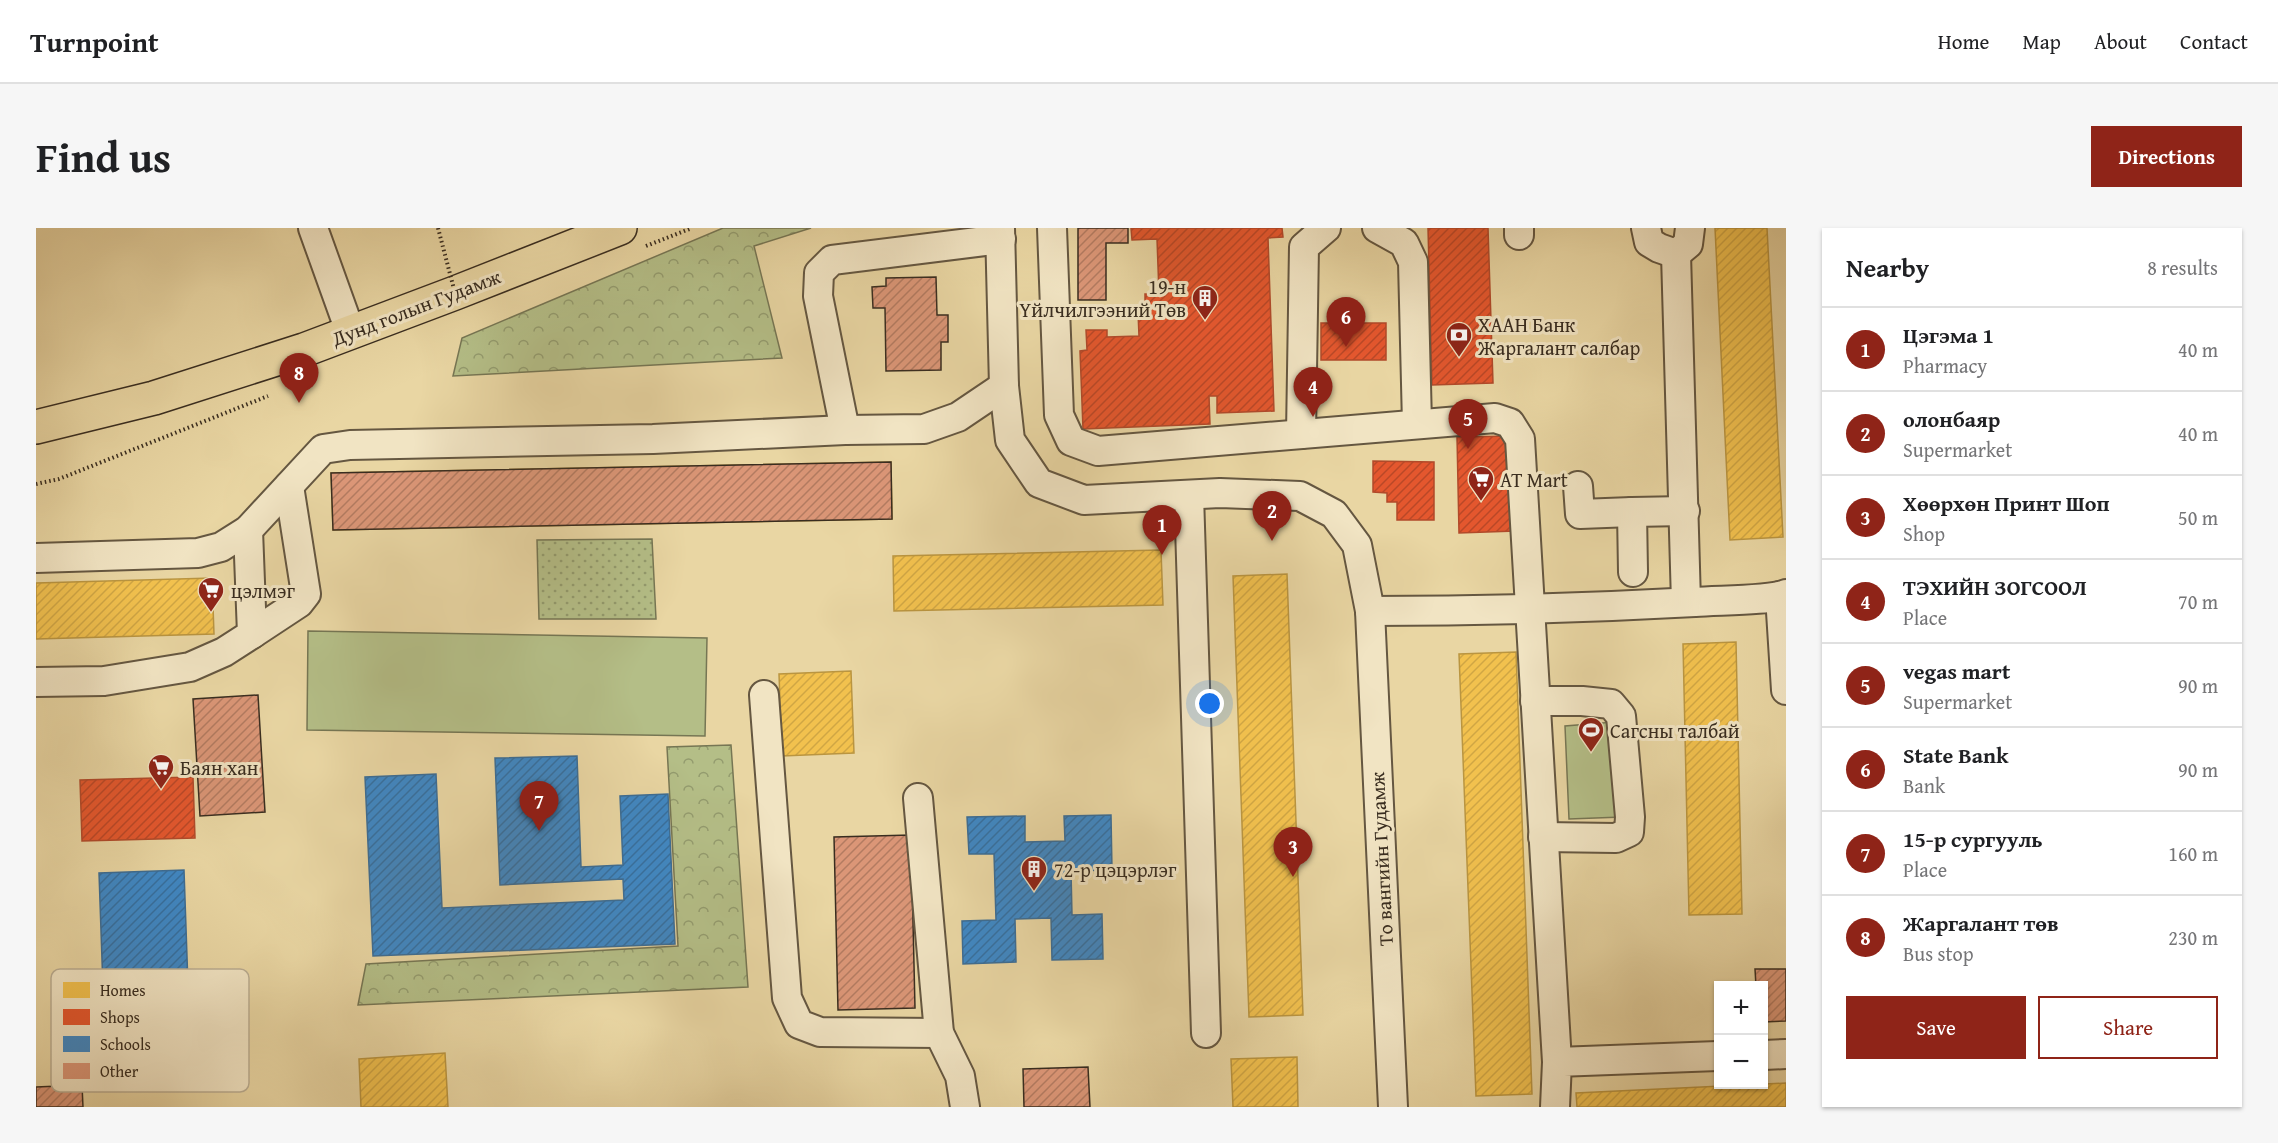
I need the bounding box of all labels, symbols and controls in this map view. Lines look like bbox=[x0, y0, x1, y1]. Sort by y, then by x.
text: Turnpoint bbox=[30, 21, 159, 62]
text: Home bbox=[1938, 26, 1989, 57]
text: Map bbox=[2022, 26, 2061, 57]
text: About bbox=[2094, 26, 2147, 57]
text: Contact bbox=[2180, 26, 2248, 57]
text: Find us bbox=[36, 126, 171, 187]
button: Directions bbox=[2091, 126, 2242, 187]
text: Nearby bbox=[1846, 248, 1929, 287]
text: 8 results bbox=[2147, 253, 2218, 282]
street label: Дунд голын Гудамж bbox=[326, 261, 505, 353]
place label: 19-н Үйлчилгээний Төв bbox=[1019, 272, 1186, 324]
building icon: 19-н Үйлчилгээний Төв bbox=[1190, 283, 1220, 321]
pin: 6 bbox=[1326, 298, 1366, 347]
place label: ХААН Банк Жаргалант салбар bbox=[1477, 310, 1640, 362]
text: Цэгэма 1 bbox=[1903, 319, 1994, 351]
bank icon: ХААН Банк Жаргалант салбар bbox=[1444, 320, 1474, 358]
text: 1 bbox=[1860, 335, 1871, 364]
text: 40 m bbox=[2178, 335, 2218, 364]
text: Pharmacy bbox=[1903, 351, 1987, 380]
pin: 8 bbox=[280, 354, 318, 403]
pin: 4 bbox=[1294, 368, 1332, 417]
pin: 5 bbox=[1448, 400, 1488, 449]
text: олонбаяр bbox=[1903, 403, 2000, 435]
text: 2 bbox=[1860, 419, 1871, 448]
text: 40 m bbox=[2178, 419, 2218, 448]
text: Supermarket bbox=[1903, 435, 2012, 464]
supermarket icon: AT Mart bbox=[1466, 464, 1496, 502]
place label: AT Mart bbox=[1500, 465, 1568, 494]
text: Хөөрхөн Принт Шоп bbox=[1903, 487, 2110, 519]
pin: 2 bbox=[1252, 492, 1292, 541]
text: 3 bbox=[1860, 503, 1871, 532]
text: 50 m bbox=[2178, 503, 2218, 532]
pin: 1 bbox=[1142, 506, 1182, 555]
text: Shop bbox=[1903, 519, 1945, 548]
text: ТЭХИЙН ЗОГСООЛ bbox=[1903, 571, 2087, 603]
supermarket icon: цэлмэг bbox=[196, 575, 226, 613]
place label: цэлмэг bbox=[231, 576, 295, 605]
text: 4 bbox=[1860, 587, 1871, 616]
text: 70 m bbox=[2178, 587, 2218, 616]
text: Place bbox=[1903, 603, 1947, 632]
text: vegas mart bbox=[1903, 655, 2010, 687]
text: 5 bbox=[1860, 671, 1871, 700]
text: 90 m bbox=[2178, 671, 2218, 700]
text: Supermarket bbox=[1903, 687, 2012, 716]
your location bbox=[1195, 689, 1224, 718]
sports icon: Сагсны талбай bbox=[1576, 715, 1606, 753]
place label: Сагсны талбай bbox=[1610, 716, 1740, 745]
text: State Bank bbox=[1903, 739, 2009, 771]
supermarket icon: Баян хан bbox=[146, 752, 176, 790]
place label: Баян хан bbox=[180, 753, 259, 782]
text: 6 bbox=[1860, 755, 1871, 784]
text: 90 m bbox=[2178, 755, 2218, 784]
street label: То вангийн Гудамж bbox=[1362, 771, 1400, 947]
text: Bank bbox=[1903, 771, 1945, 800]
pin: 7 bbox=[520, 782, 558, 831]
text: 15-р сургууль bbox=[1903, 823, 2043, 855]
pin: 3 bbox=[1274, 828, 1312, 877]
text: 7 bbox=[1860, 839, 1871, 868]
text: 160 m bbox=[2168, 839, 2218, 868]
building icon: 72-р цэцэрлэг bbox=[1019, 854, 1049, 892]
place label: 72-р цэцэрлэг bbox=[1054, 855, 1177, 884]
text: Place bbox=[1903, 855, 1947, 884]
text: Жаргалант төв bbox=[1903, 907, 2059, 939]
text: 8 bbox=[1860, 923, 1871, 952]
text: 230 m bbox=[2168, 923, 2218, 952]
text: Bus stop bbox=[1903, 939, 1974, 968]
legend bbox=[51, 969, 249, 1092]
text: Homes bbox=[100, 978, 146, 1002]
map controls bbox=[1714, 981, 1768, 1089]
button: + bbox=[1714, 981, 1768, 1035]
button: Save bbox=[1846, 996, 2026, 1059]
button: Share bbox=[2038, 996, 2218, 1059]
text: Shops bbox=[100, 1005, 140, 1029]
text: Schools bbox=[100, 1032, 151, 1056]
button: − bbox=[1714, 1035, 1768, 1089]
text: Other bbox=[100, 1059, 139, 1083]

